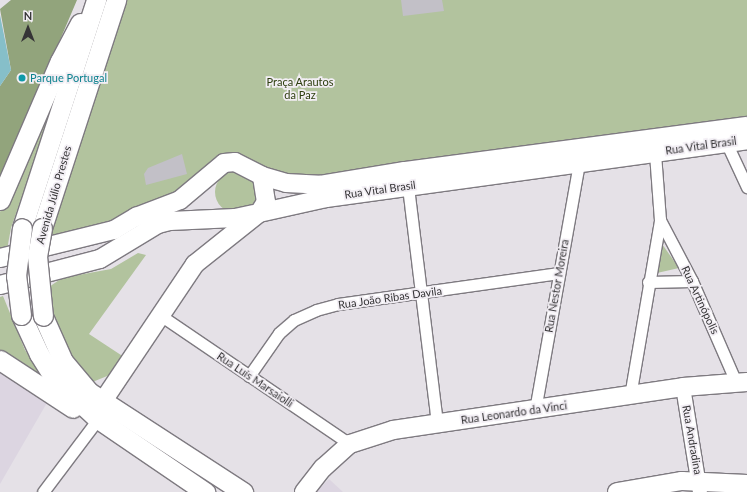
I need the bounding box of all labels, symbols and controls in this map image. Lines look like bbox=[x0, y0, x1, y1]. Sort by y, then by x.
north arrow bbox=[8, 8, 48, 48]
text: N bbox=[24, 9, 32, 22]
place label: Parque Portugal bbox=[30, 71, 107, 85]
marker: Parque Portugal bbox=[17, 73, 27, 83]
park label: Praça Arautos da Paz bbox=[266, 76, 334, 102]
street label: Rua Vital Brasil bbox=[664, 134, 738, 158]
street label: Avenida Júlio Prestes bbox=[34, 144, 74, 246]
street label: Rua Vital Brasil bbox=[343, 178, 417, 202]
street label: Rua Nestor Moreira bbox=[542, 238, 572, 334]
street label: Rua Artinópolis bbox=[678, 264, 722, 336]
street label: Rua João Ribas Davila bbox=[337, 284, 443, 312]
street label: Rua Luís Marsaiolli bbox=[214, 350, 296, 410]
street label: Rua Leonardo da Vinci bbox=[460, 399, 568, 427]
street label: Rua Andradina bbox=[679, 404, 705, 476]

